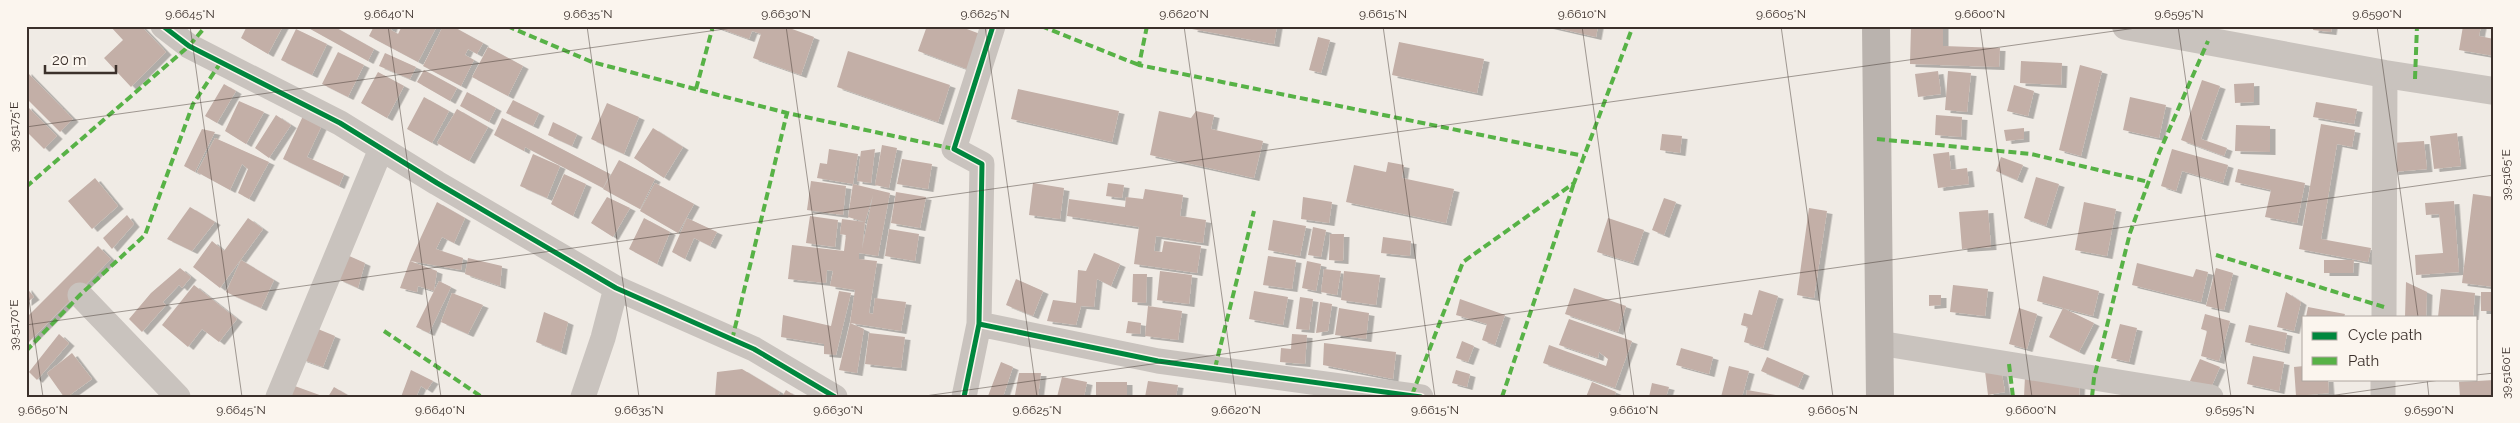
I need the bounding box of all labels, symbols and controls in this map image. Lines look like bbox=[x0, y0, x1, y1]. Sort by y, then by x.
text: 9.6645°N bbox=[165, 7, 215, 21]
text: 9.6640°N bbox=[364, 7, 414, 21]
text: 9.6635°N bbox=[563, 7, 613, 21]
text: 9.6630°N bbox=[761, 7, 811, 21]
text: 9.6625°N bbox=[960, 7, 1010, 21]
text: 9.6620°N bbox=[1159, 7, 1209, 21]
text: 9.6615°N bbox=[1359, 7, 1407, 21]
text: 9.6610°N bbox=[1558, 7, 1606, 21]
text: 9.6605°N bbox=[1756, 7, 1806, 21]
text: 9.6600°N bbox=[1955, 7, 2005, 21]
text: 9.6595°N bbox=[2154, 7, 2204, 21]
text: 9.6590°N bbox=[2352, 7, 2402, 21]
scale bar bbox=[45, 42, 116, 74]
text: 20 m bbox=[52, 51, 87, 69]
text: 39.5175°E bbox=[7, 102, 21, 152]
text: 39.5165°E bbox=[2499, 149, 2513, 201]
text: 39.5170°E bbox=[7, 299, 21, 351]
legend bbox=[2302, 316, 2478, 380]
text: Cycle path bbox=[2348, 326, 2422, 344]
text: 39.5160°E bbox=[2499, 347, 2513, 399]
text: Path bbox=[2348, 352, 2379, 370]
text: 9.6650°N bbox=[18, 403, 68, 417]
text: 9.6645°N bbox=[216, 403, 266, 417]
text: 9.6640°N bbox=[415, 403, 465, 417]
text: 9.6635°N bbox=[614, 403, 664, 417]
text: 9.6630°N bbox=[813, 403, 863, 417]
text: 9.6625°N bbox=[1012, 403, 1062, 417]
text: 9.6620°N bbox=[1211, 403, 1261, 417]
text: 9.6615°N bbox=[1411, 403, 1459, 417]
text: 9.6610°N bbox=[1610, 403, 1658, 417]
text: 9.6605°N bbox=[1808, 403, 1858, 417]
text: 9.6600°N bbox=[2006, 403, 2056, 417]
text: 9.6595°N bbox=[2205, 403, 2255, 417]
text: 9.6590°N bbox=[2404, 403, 2454, 417]

